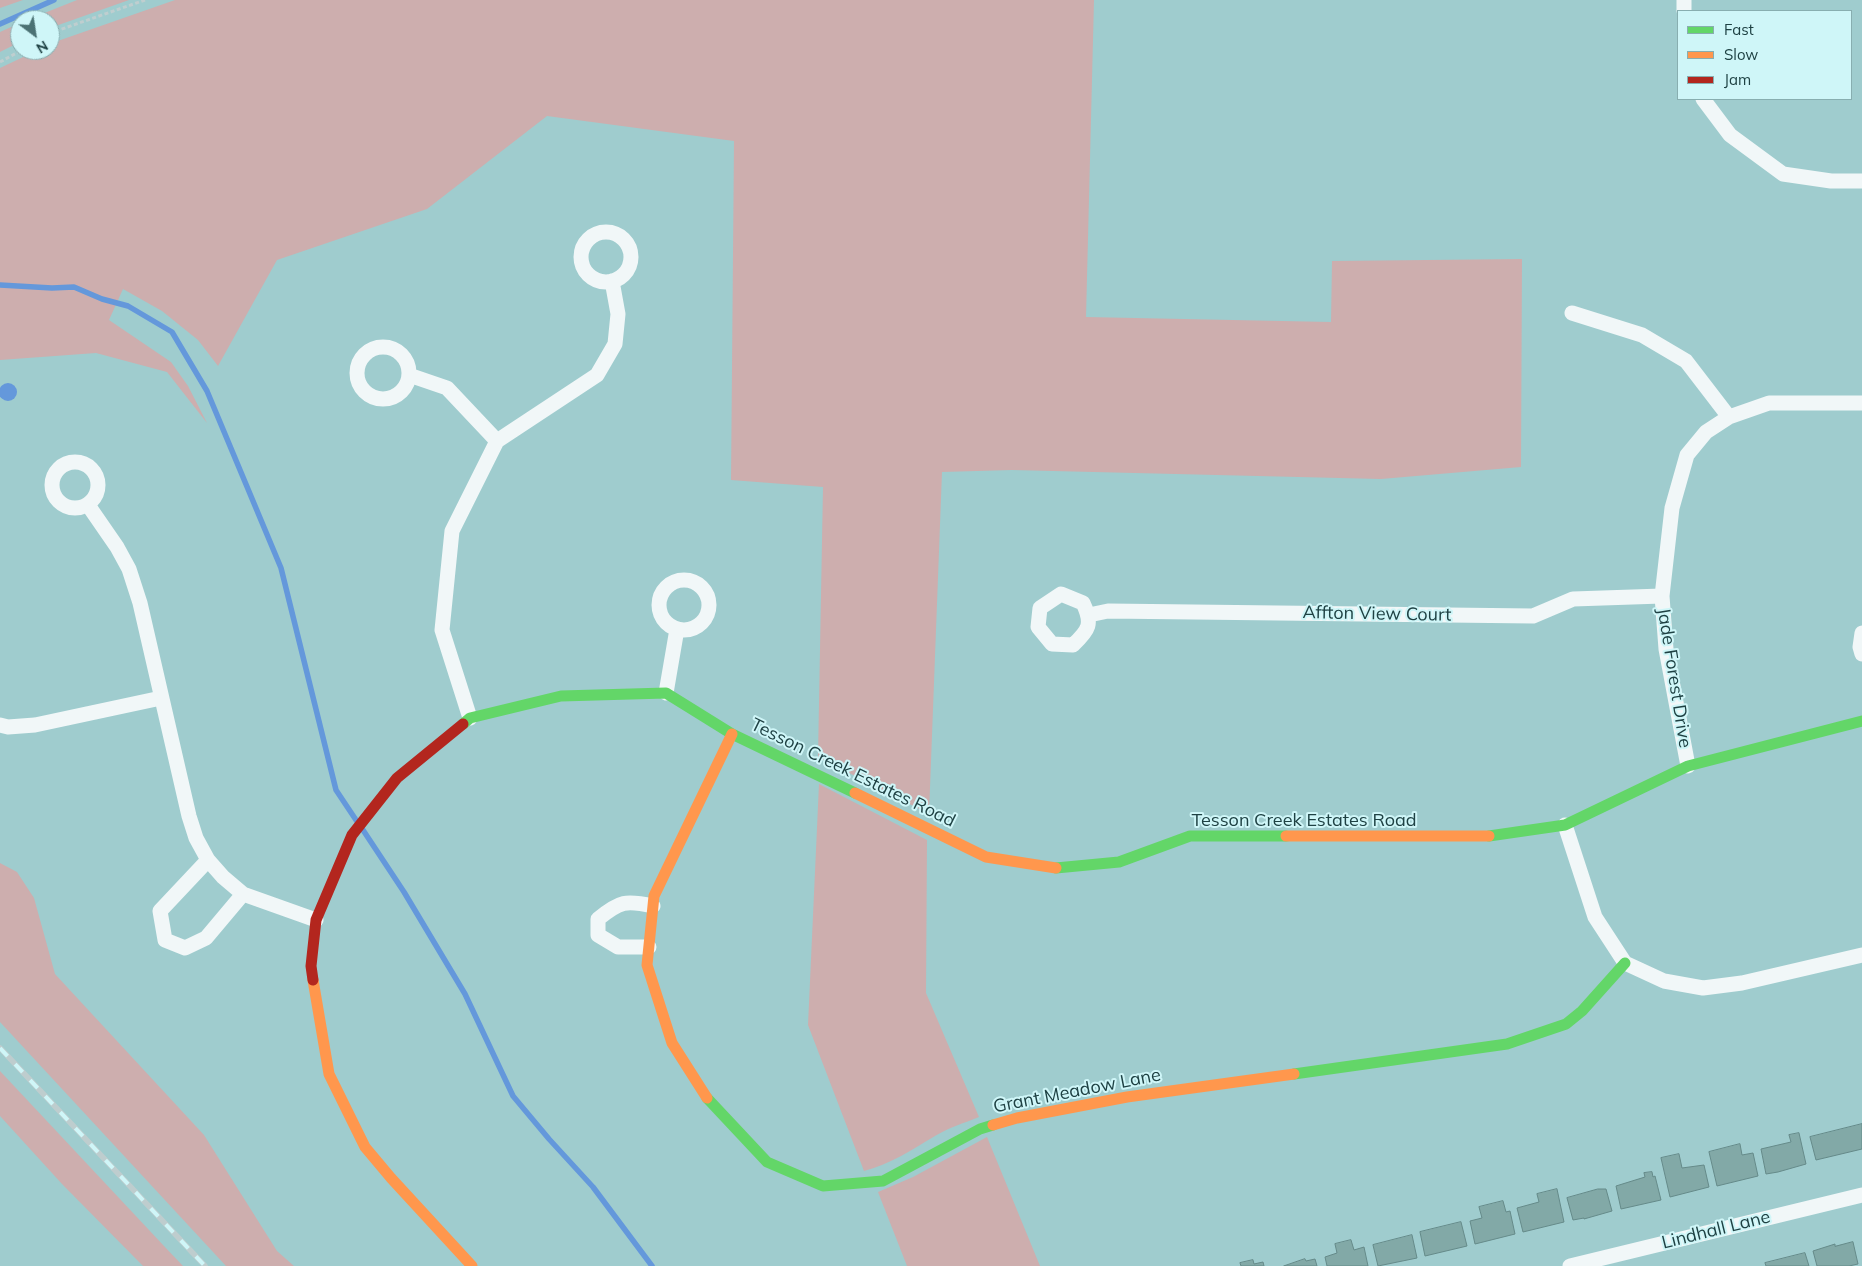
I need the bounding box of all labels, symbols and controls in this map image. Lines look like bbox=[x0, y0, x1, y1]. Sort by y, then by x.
north arrow bbox=[10, 10, 60, 60]
legend bbox=[1677, 10, 1852, 100]
text: Fast bbox=[1724, 20, 1754, 39]
text: N bbox=[33, 37, 51, 57]
text: Slow bbox=[1724, 45, 1758, 64]
text: Jam bbox=[1724, 70, 1751, 89]
street label: Affton View Court bbox=[1302, 602, 1452, 626]
street label: Jade Forest Drive bbox=[1652, 606, 1696, 750]
street label: Tesson Creek Estates Road bbox=[747, 714, 959, 832]
street label: Tesson Creek Estates Road bbox=[1191, 810, 1417, 832]
street label: Grant Meadow Lane bbox=[991, 1064, 1163, 1118]
street label: Lindhall Lane bbox=[1660, 1206, 1772, 1254]

